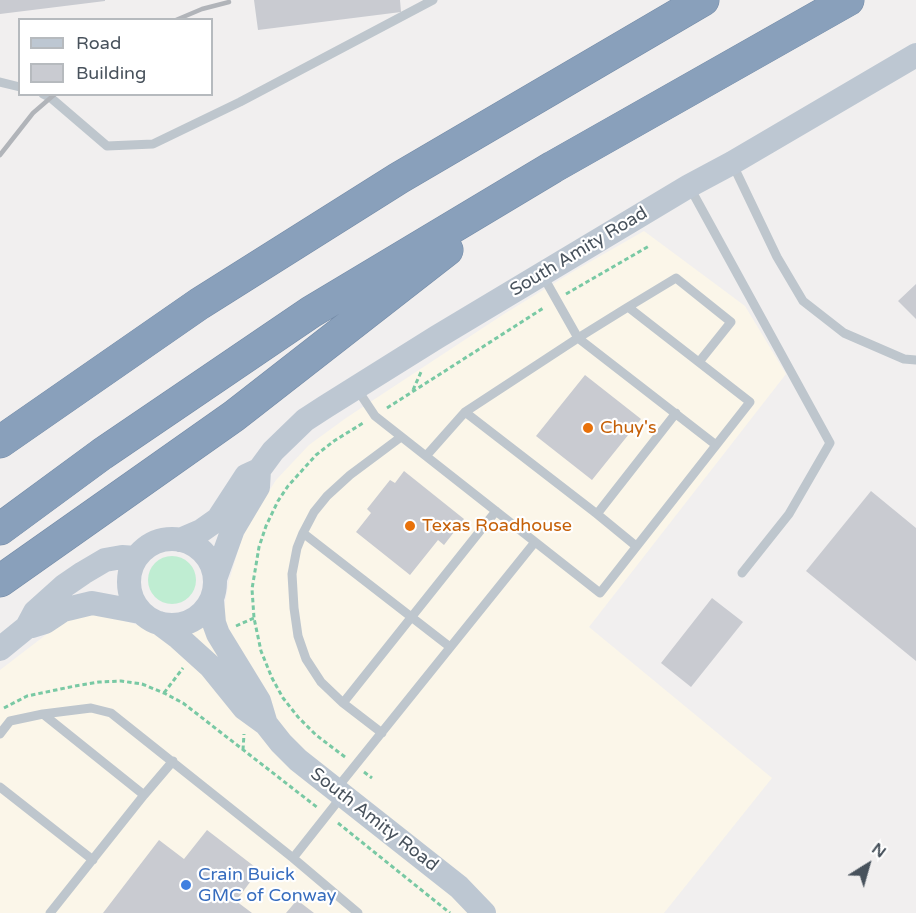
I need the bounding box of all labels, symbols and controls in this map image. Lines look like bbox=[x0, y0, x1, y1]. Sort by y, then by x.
legend bbox=[18, 18, 213, 96]
text: Road bbox=[76, 32, 121, 54]
text: Building bbox=[76, 62, 146, 84]
street label: South Amity Road bbox=[506, 203, 652, 301]
place label: Chuy's bbox=[600, 417, 657, 439]
marker: Chuy's bbox=[581, 421, 595, 435]
place label: Texas Roadhouse bbox=[422, 515, 572, 537]
marker: Texas Roadhouse bbox=[403, 519, 417, 533]
street label: South Amity Road bbox=[306, 763, 442, 877]
north arrow bbox=[838, 835, 898, 895]
text: N bbox=[868, 839, 890, 862]
place label: Crain Buick GMC of Conway bbox=[198, 864, 336, 906]
marker: Crain Buick GMC of Conway bbox=[179, 878, 193, 892]

